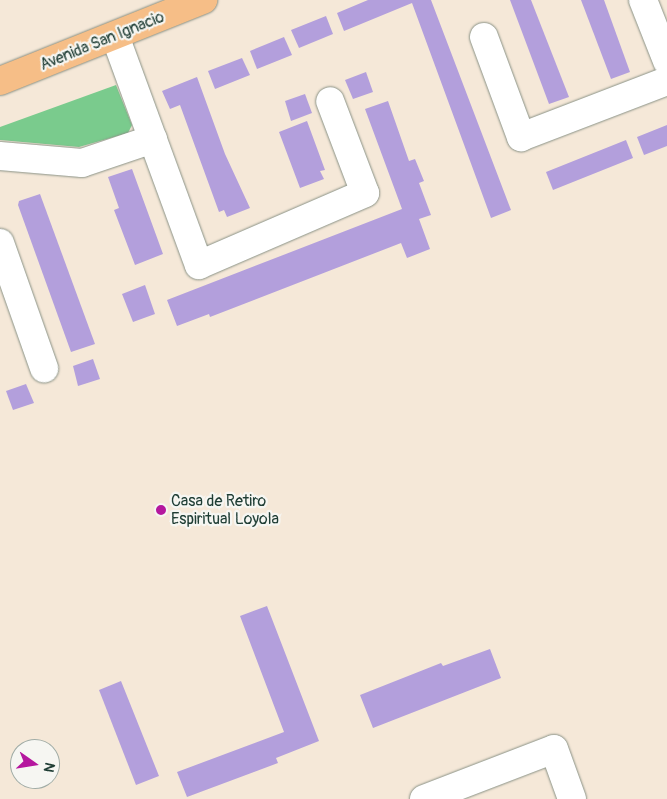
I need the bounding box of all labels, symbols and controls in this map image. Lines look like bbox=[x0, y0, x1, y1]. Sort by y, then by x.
street label: Avenida San Ignacio bbox=[37, 7, 167, 75]
place label: Casa de Retiro Espiritual Loyola bbox=[171, 491, 279, 529]
marker: Casa de Retiro Espiritual Loyola bbox=[155, 504, 167, 516]
north arrow bbox=[10, 739, 60, 789]
text: N bbox=[40, 761, 58, 774]

